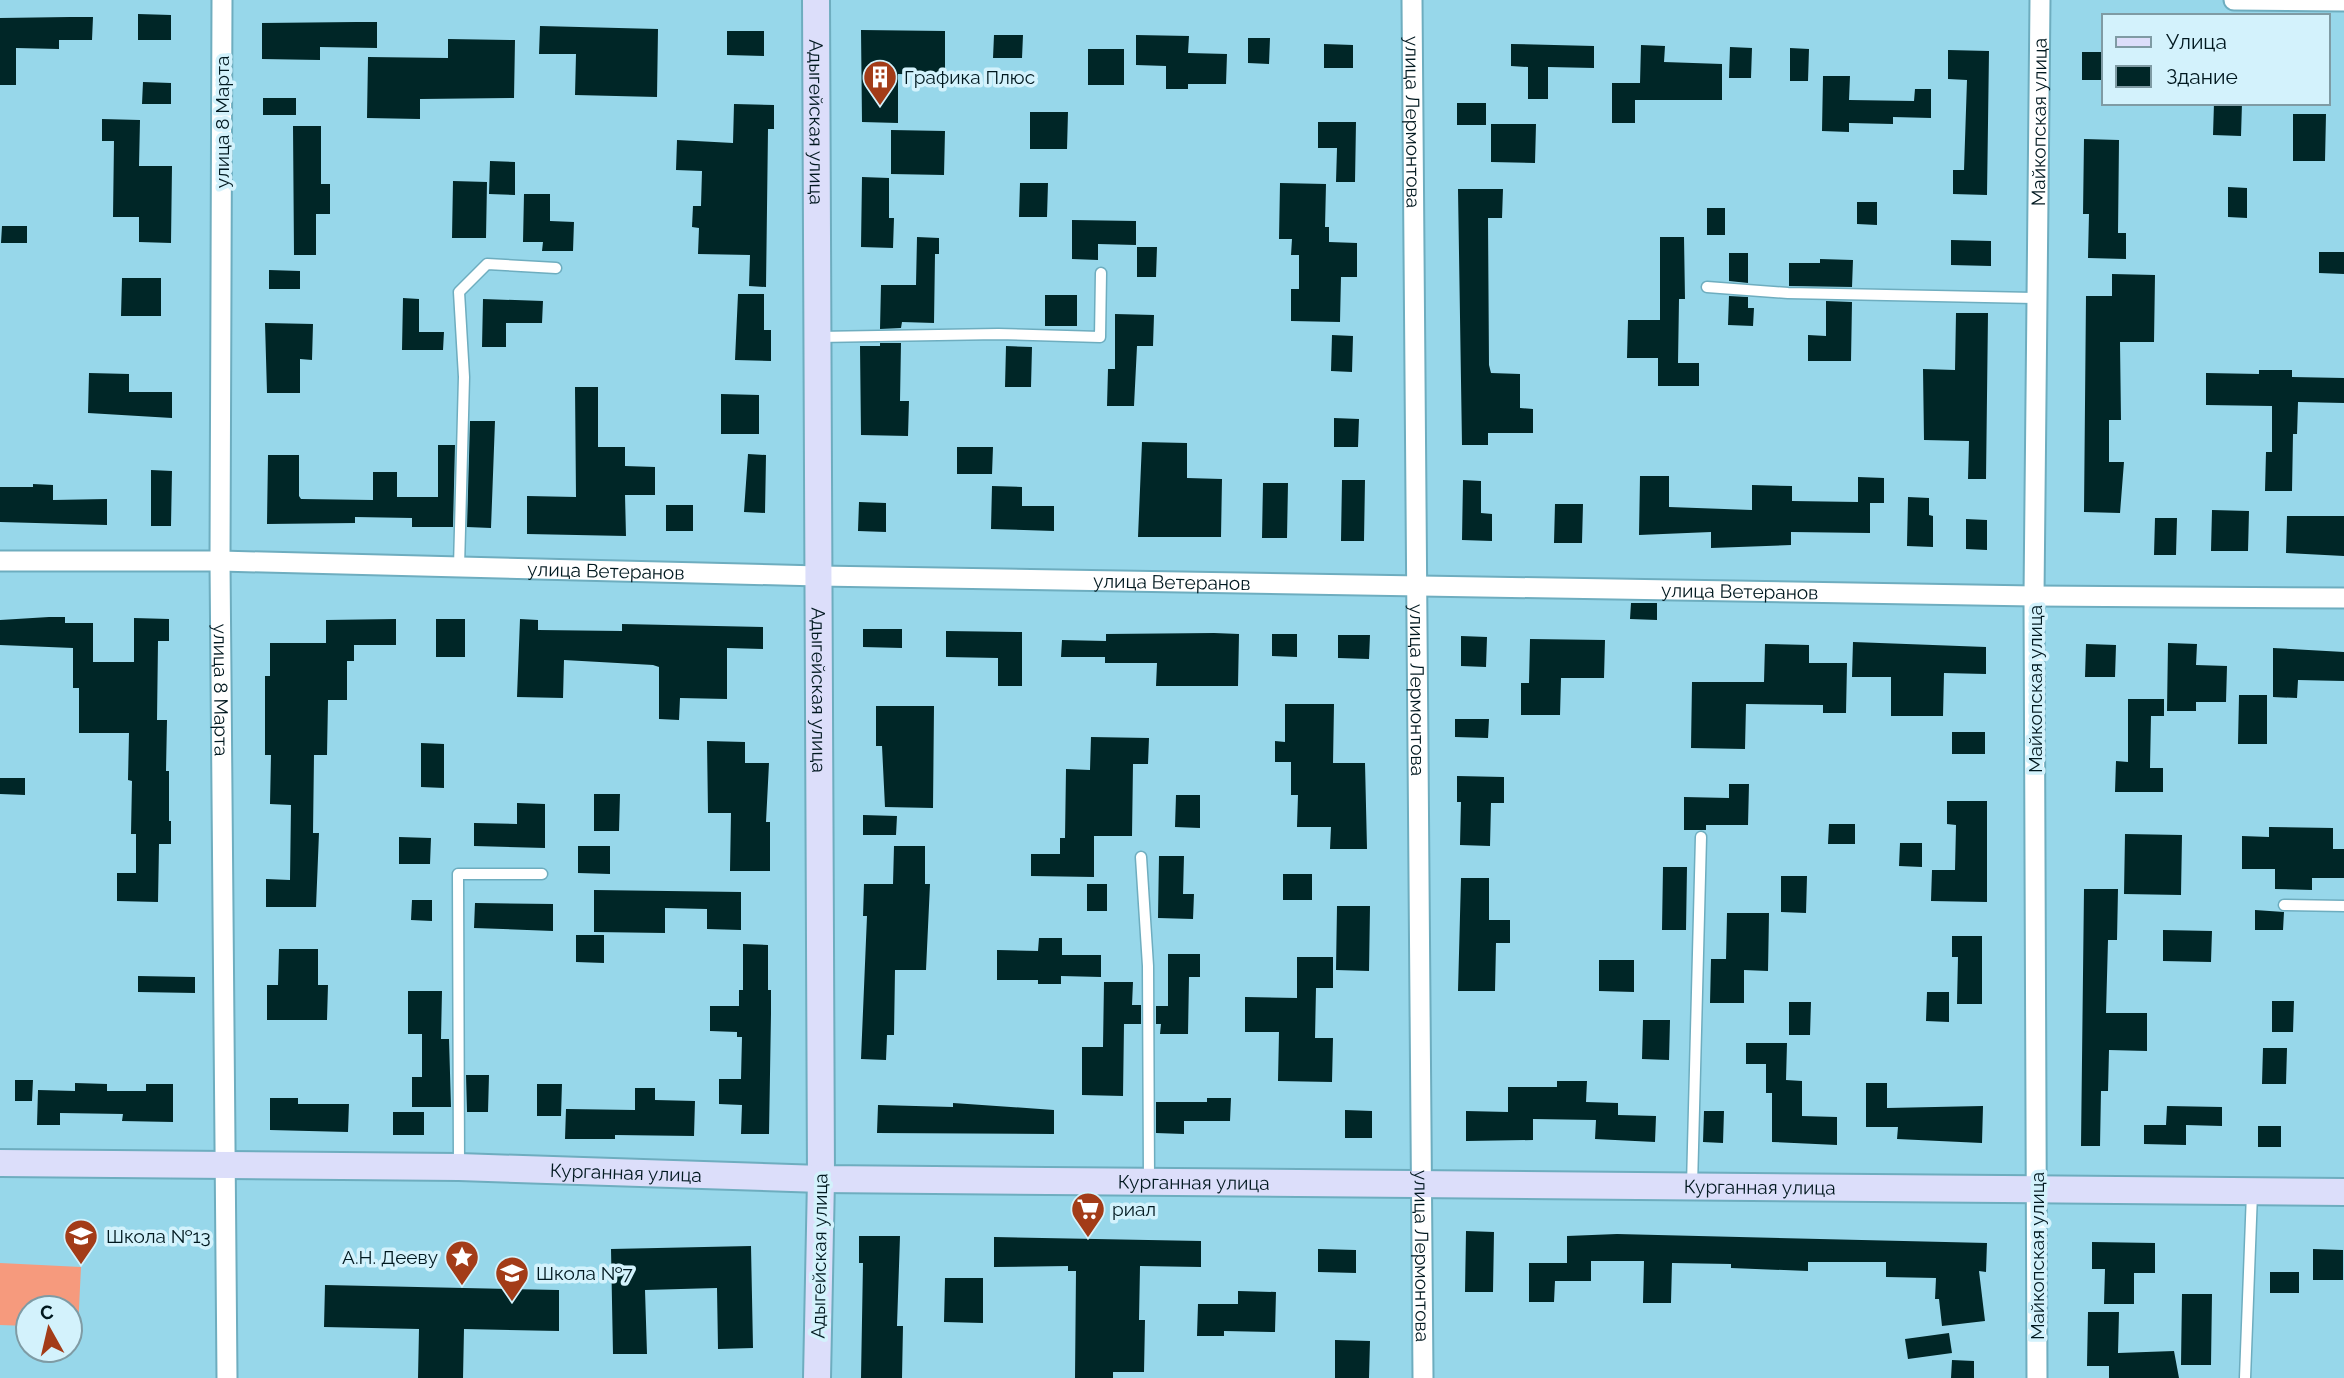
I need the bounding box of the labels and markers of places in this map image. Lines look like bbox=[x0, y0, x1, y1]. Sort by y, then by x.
building icon: Графика Плюс bbox=[861, 58, 899, 107]
place label: Графика Плюс bbox=[904, 66, 1035, 88]
supermarket icon: риал bbox=[1069, 1190, 1107, 1239]
place label: риал bbox=[1112, 1198, 1156, 1220]
school or university icon: Школа №13 bbox=[62, 1217, 100, 1266]
place label: Школа №13 bbox=[106, 1225, 211, 1247]
place icon: А.Н. Дееву bbox=[443, 1238, 481, 1287]
place label: А.Н. Дееву bbox=[342, 1246, 438, 1268]
school or university icon: Школа №7 bbox=[493, 1254, 531, 1303]
place label: Школа №7 bbox=[536, 1262, 633, 1284]

